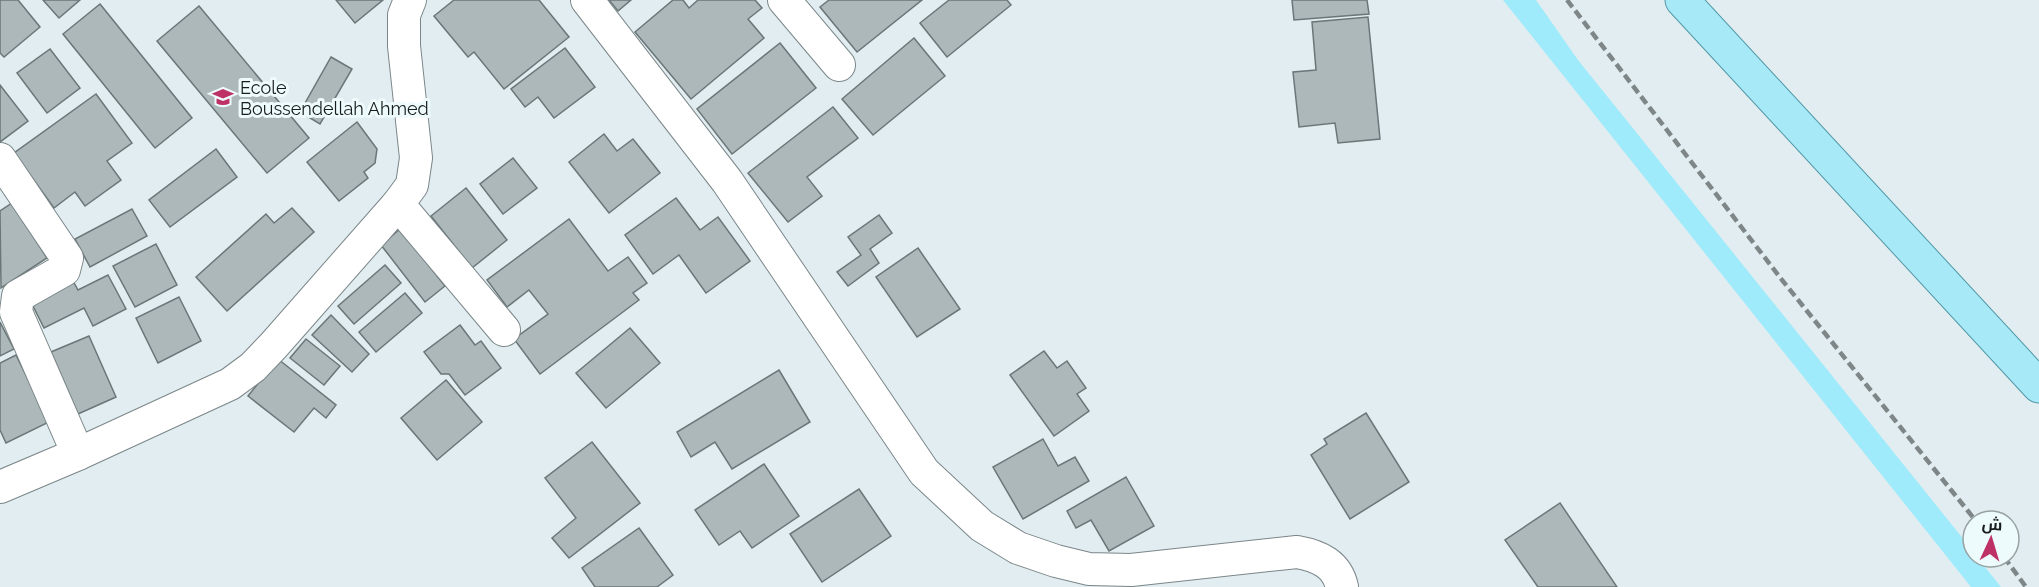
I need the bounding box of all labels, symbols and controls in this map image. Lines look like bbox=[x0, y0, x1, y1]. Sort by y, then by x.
place label: Ecole Boussendellah Ahmed bbox=[240, 77, 429, 119]
school or university icon: Ecole Boussendellah Ahmed bbox=[211, 85, 235, 109]
north arrow bbox=[1961, 509, 2021, 569]
text: ش bbox=[1981, 514, 2003, 535]

